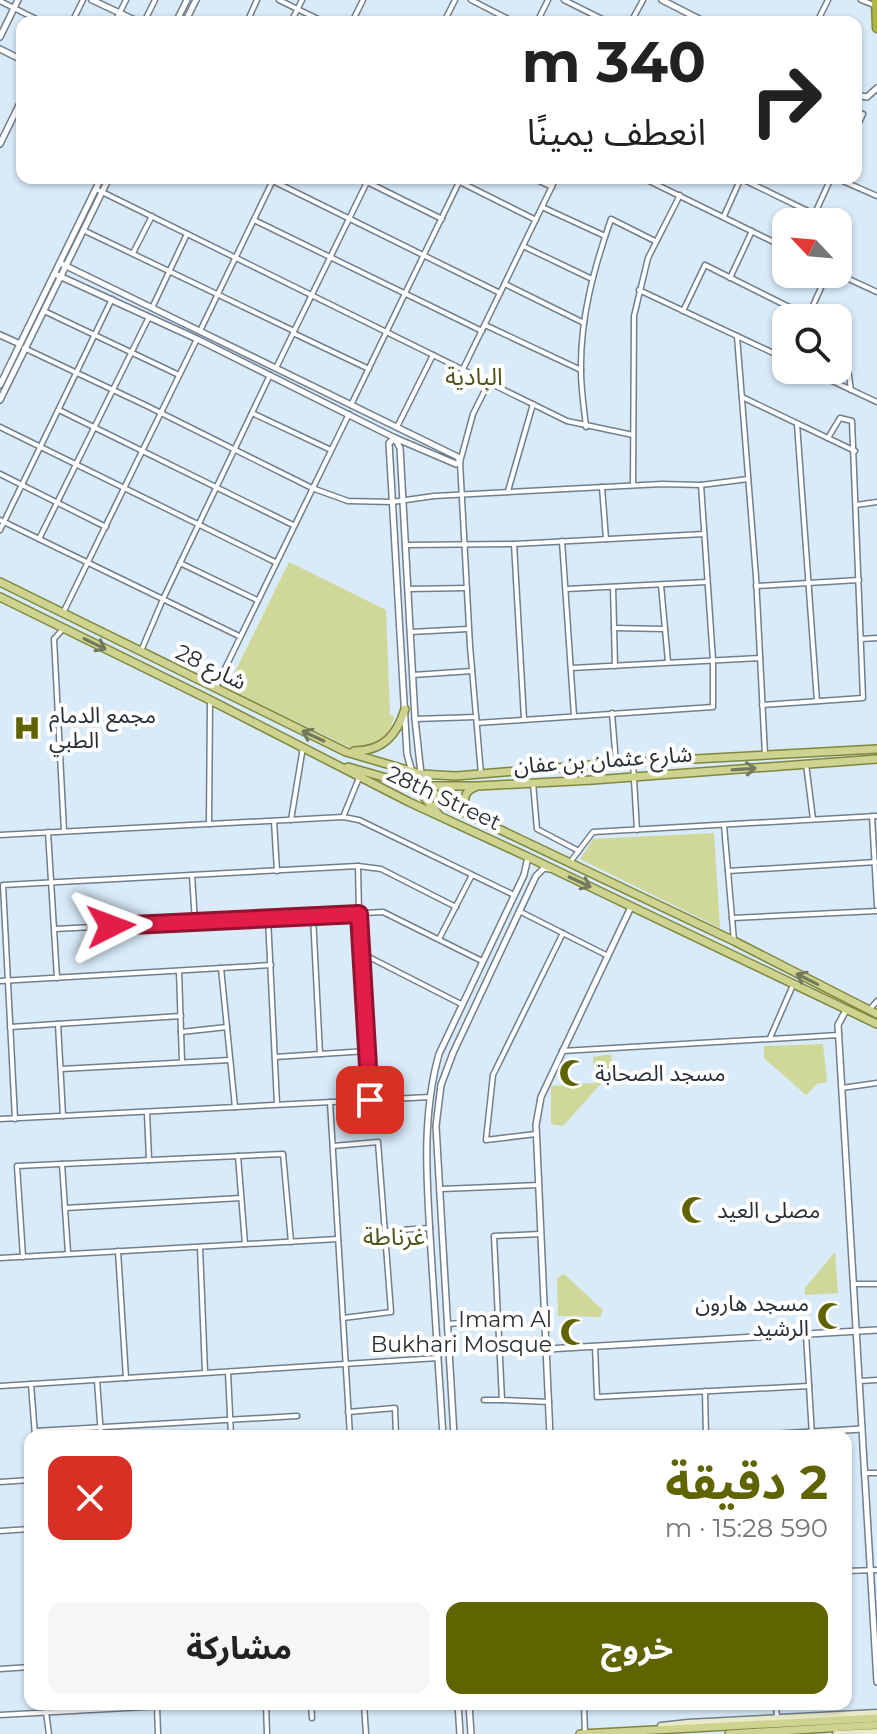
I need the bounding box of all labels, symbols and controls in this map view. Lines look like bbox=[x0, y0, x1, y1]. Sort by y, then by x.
text: 340 m bbox=[522, 28, 706, 96]
icon: right bbox=[734, 48, 838, 152]
text: انعطف يمينًا bbox=[527, 110, 706, 154]
north arrow bbox=[772, 208, 852, 288]
map controls bbox=[772, 208, 852, 384]
button: search bbox=[772, 304, 852, 384]
district label: البادية bbox=[445, 362, 503, 391]
one-way arrow bbox=[83, 637, 107, 652]
street label: شارع 28 bbox=[170, 638, 251, 698]
place label: مجمع الدمام الطبي bbox=[49, 702, 156, 757]
hospital icon: مجمع الدمام الطبي bbox=[12, 713, 42, 743]
one-way arrow bbox=[301, 728, 325, 743]
street label: شارع عثمان بن عفان bbox=[513, 740, 693, 783]
street label: 28th Street bbox=[383, 760, 505, 836]
one-way arrow bbox=[730, 761, 757, 776]
one-way arrow bbox=[567, 875, 591, 890]
position arrow bbox=[69, 884, 153, 968]
one-way arrow bbox=[796, 971, 820, 986]
mosque icon: مسجد الصحابة bbox=[558, 1058, 588, 1088]
place label: مسجد الصحابة bbox=[595, 1060, 726, 1087]
pin bbox=[336, 1066, 404, 1134]
icon: arrive bbox=[348, 1078, 392, 1122]
mosque icon: مصلى العيد bbox=[680, 1195, 710, 1225]
place label: مصلى العيد bbox=[717, 1197, 820, 1224]
district label: غرناطة bbox=[363, 1222, 425, 1251]
place label: مسجد هارون الرشيد bbox=[695, 1290, 809, 1342]
mosque icon: مسجد هارون الرشيد bbox=[816, 1301, 846, 1331]
place label: Imam Al Bukhari Mosque bbox=[371, 1306, 552, 1358]
mosque icon: Imam Al Bukhari Mosque bbox=[559, 1317, 589, 1347]
text: 2 دقيقة bbox=[665, 1453, 828, 1511]
button: close bbox=[48, 1456, 132, 1540]
text: 590 m · 15:28 bbox=[665, 1512, 828, 1544]
button: مشاركة bbox=[48, 1602, 430, 1694]
button: خروج bbox=[446, 1602, 828, 1694]

